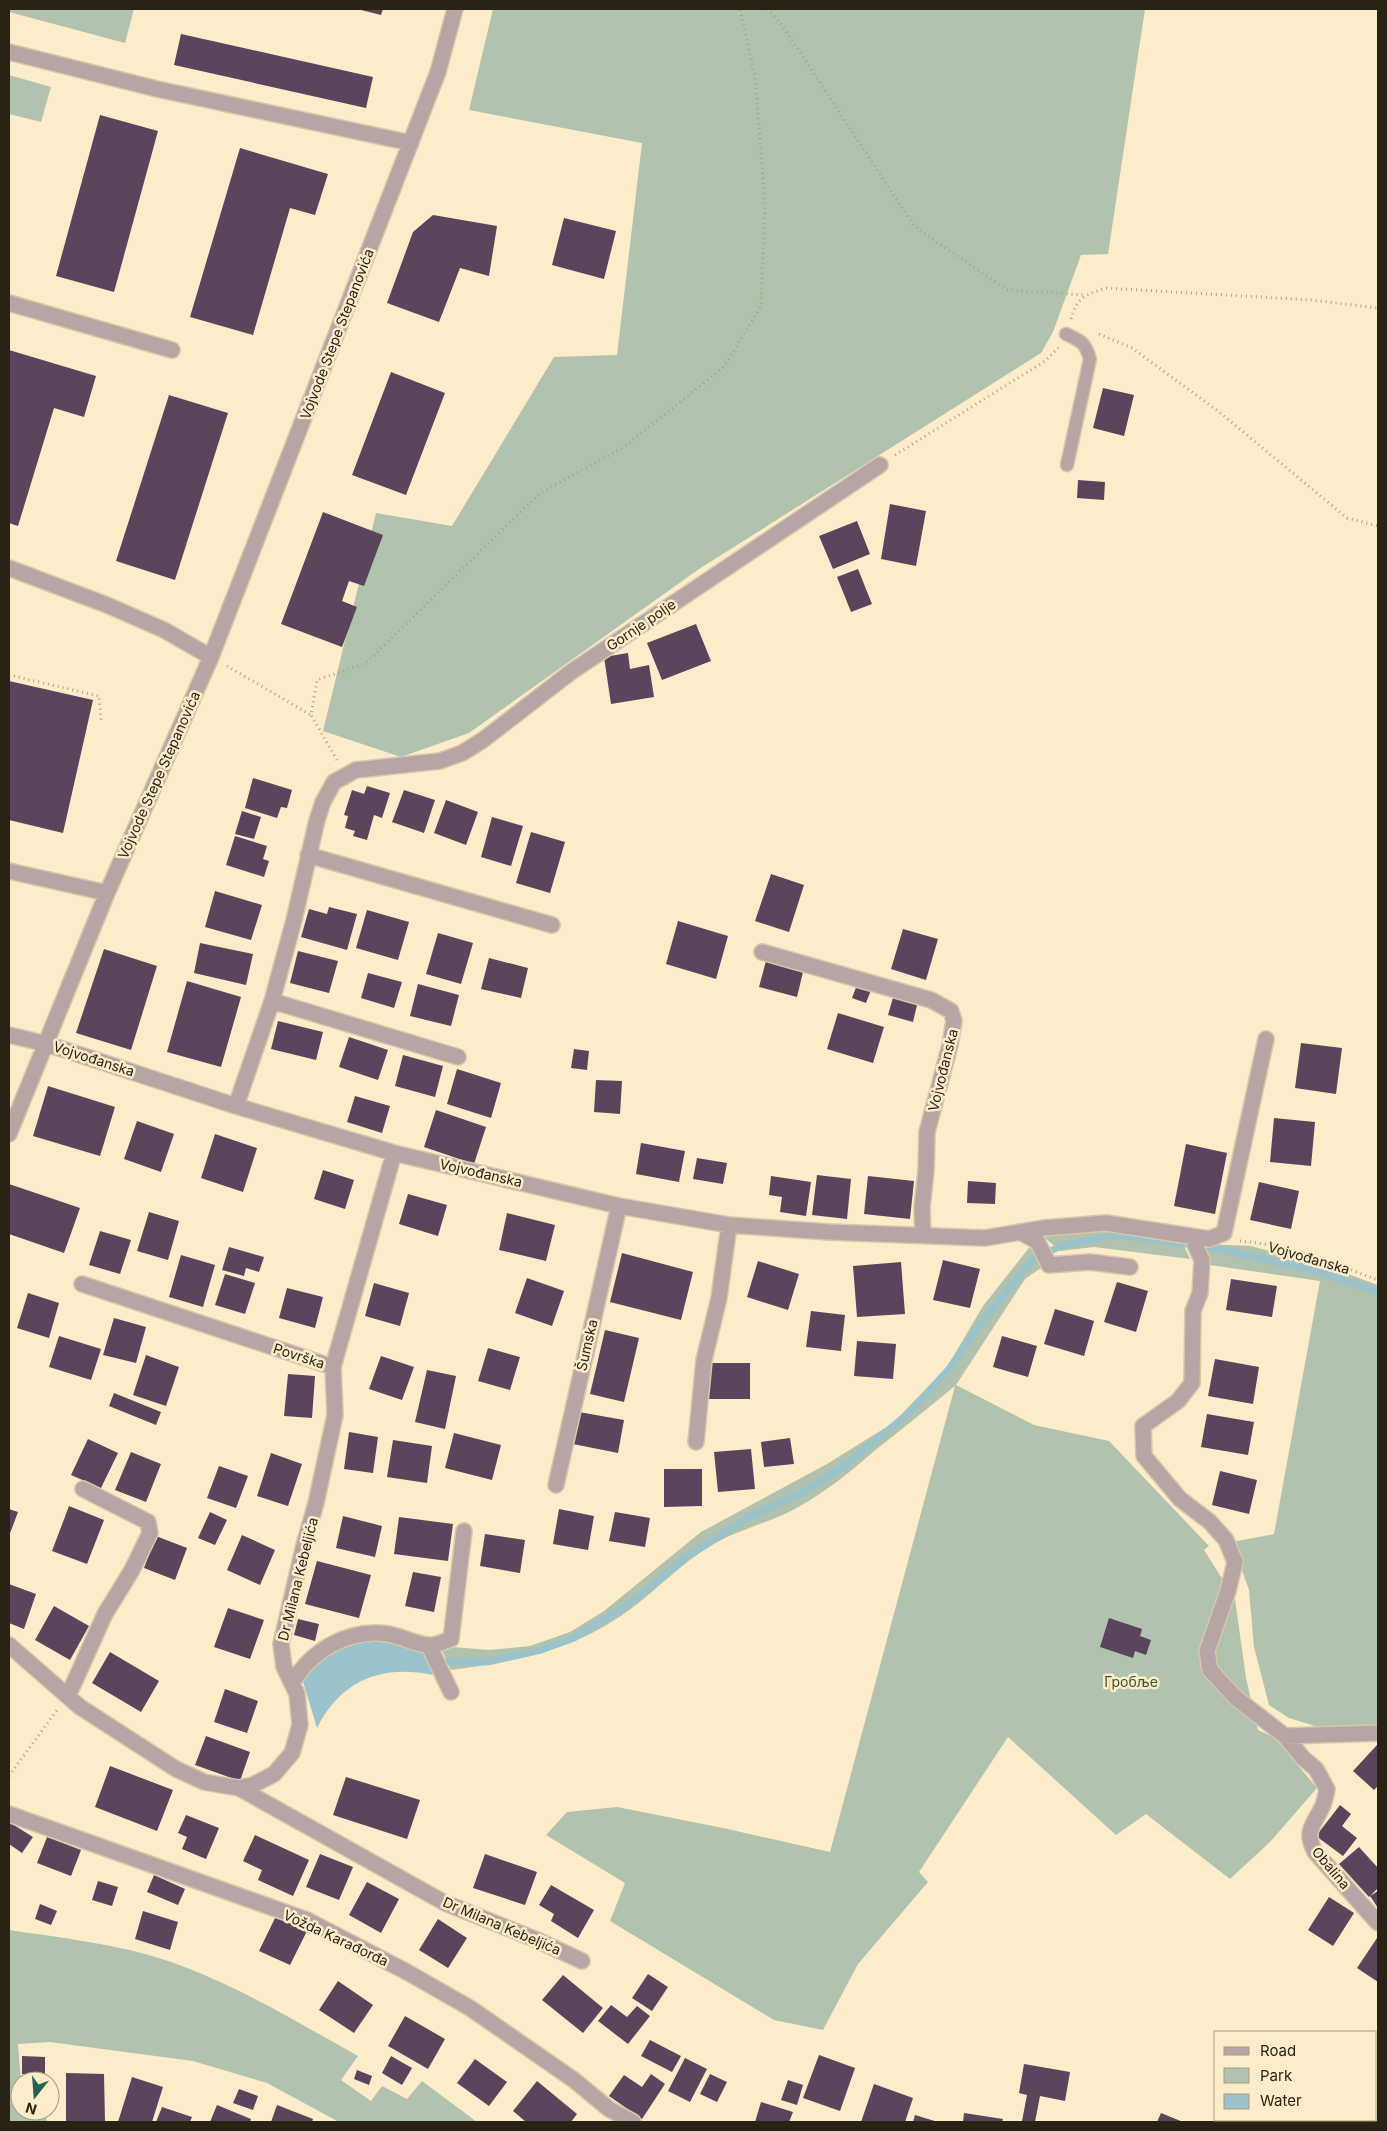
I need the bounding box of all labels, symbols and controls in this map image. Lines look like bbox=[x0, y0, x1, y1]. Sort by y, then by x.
street label: Vojvode Stepe Stepanovića bbox=[296, 246, 377, 422]
street label: Gornje polje bbox=[603, 595, 679, 654]
street label: Vojvode Stepe Stepanovića bbox=[114, 688, 203, 861]
street label: Vojvođanska bbox=[924, 1027, 961, 1113]
street label: Vojvođanska bbox=[51, 1037, 137, 1080]
street label: Vojvođanska bbox=[438, 1155, 524, 1190]
street label: Vojvođanska bbox=[1266, 1238, 1352, 1277]
street label: Šumska bbox=[572, 1317, 601, 1372]
street label: Površka bbox=[271, 1339, 327, 1372]
street label: Dr Milana Kebeljića bbox=[274, 1515, 321, 1642]
park label: Гробље bbox=[1104, 1673, 1158, 1690]
street label: Obalina bbox=[1309, 1843, 1354, 1892]
street label: Dr Milana Kebeljića bbox=[441, 1893, 564, 1958]
street label: Vožda Karađorđa bbox=[281, 1906, 391, 1969]
legend bbox=[1214, 2031, 1377, 2121]
text: Road bbox=[1260, 2041, 1296, 2060]
text: Park bbox=[1260, 2066, 1293, 2085]
north arrow bbox=[10, 2071, 60, 2121]
text: Water bbox=[1260, 2091, 1302, 2110]
text: N bbox=[23, 2099, 39, 2119]

